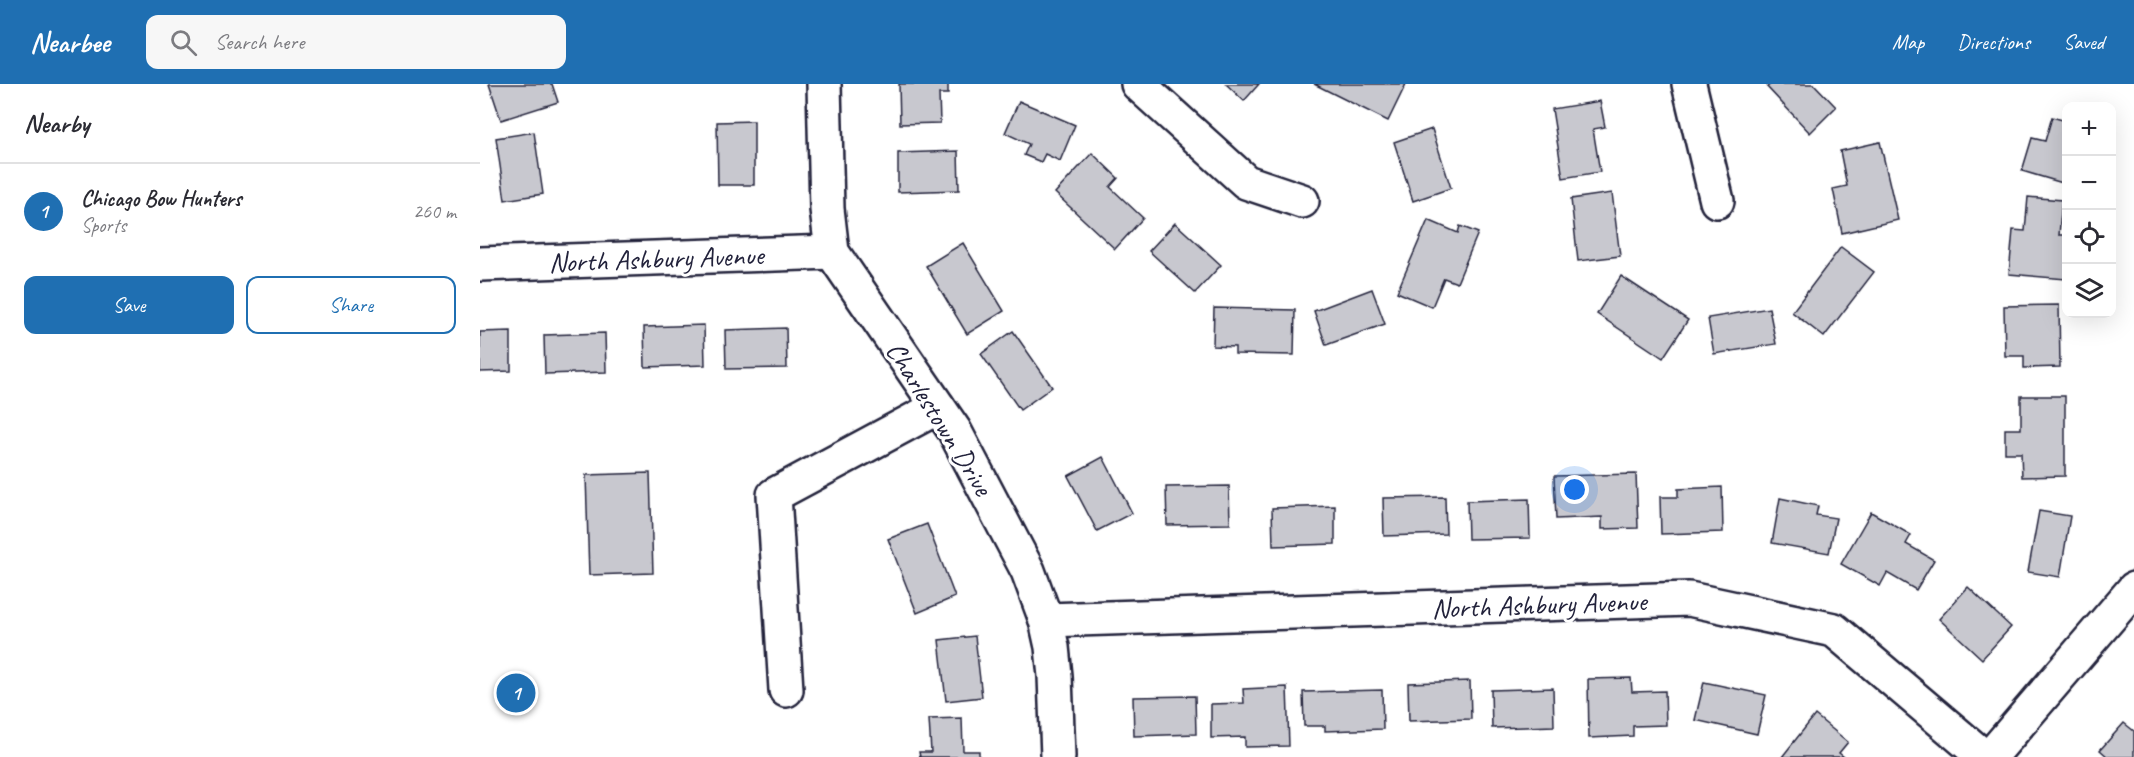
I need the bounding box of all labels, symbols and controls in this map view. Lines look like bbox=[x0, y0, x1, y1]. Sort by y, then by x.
search box bbox=[146, 15, 566, 69]
text: Nearbee bbox=[30, 25, 110, 60]
icon: search bbox=[167, 26, 200, 59]
text: Search here bbox=[215, 28, 304, 56]
text: Map bbox=[1892, 29, 1924, 55]
text: Directions bbox=[1957, 29, 2030, 55]
text: Saved bbox=[2063, 29, 2104, 55]
map controls bbox=[2062, 102, 2116, 318]
button: + bbox=[2062, 102, 2116, 156]
text: Nearby bbox=[24, 107, 89, 140]
button: − bbox=[2062, 156, 2116, 210]
text: Chicago Bow Hunters bbox=[81, 185, 242, 213]
text: 1 bbox=[39, 199, 48, 224]
text: 260 m bbox=[413, 199, 456, 224]
button: locate bbox=[2062, 210, 2116, 264]
text: Sports bbox=[81, 213, 126, 238]
street label: North Ashbury Avenue bbox=[548, 237, 766, 280]
button: layers bbox=[2062, 264, 2116, 318]
button: Save bbox=[24, 276, 234, 334]
button: Share bbox=[246, 276, 456, 334]
street label: Charlestown Drive bbox=[878, 335, 1002, 503]
your location bbox=[1560, 475, 1589, 504]
street label: North Ashbury Avenue bbox=[1431, 583, 1649, 626]
pin: 1 bbox=[496, 670, 536, 716]

